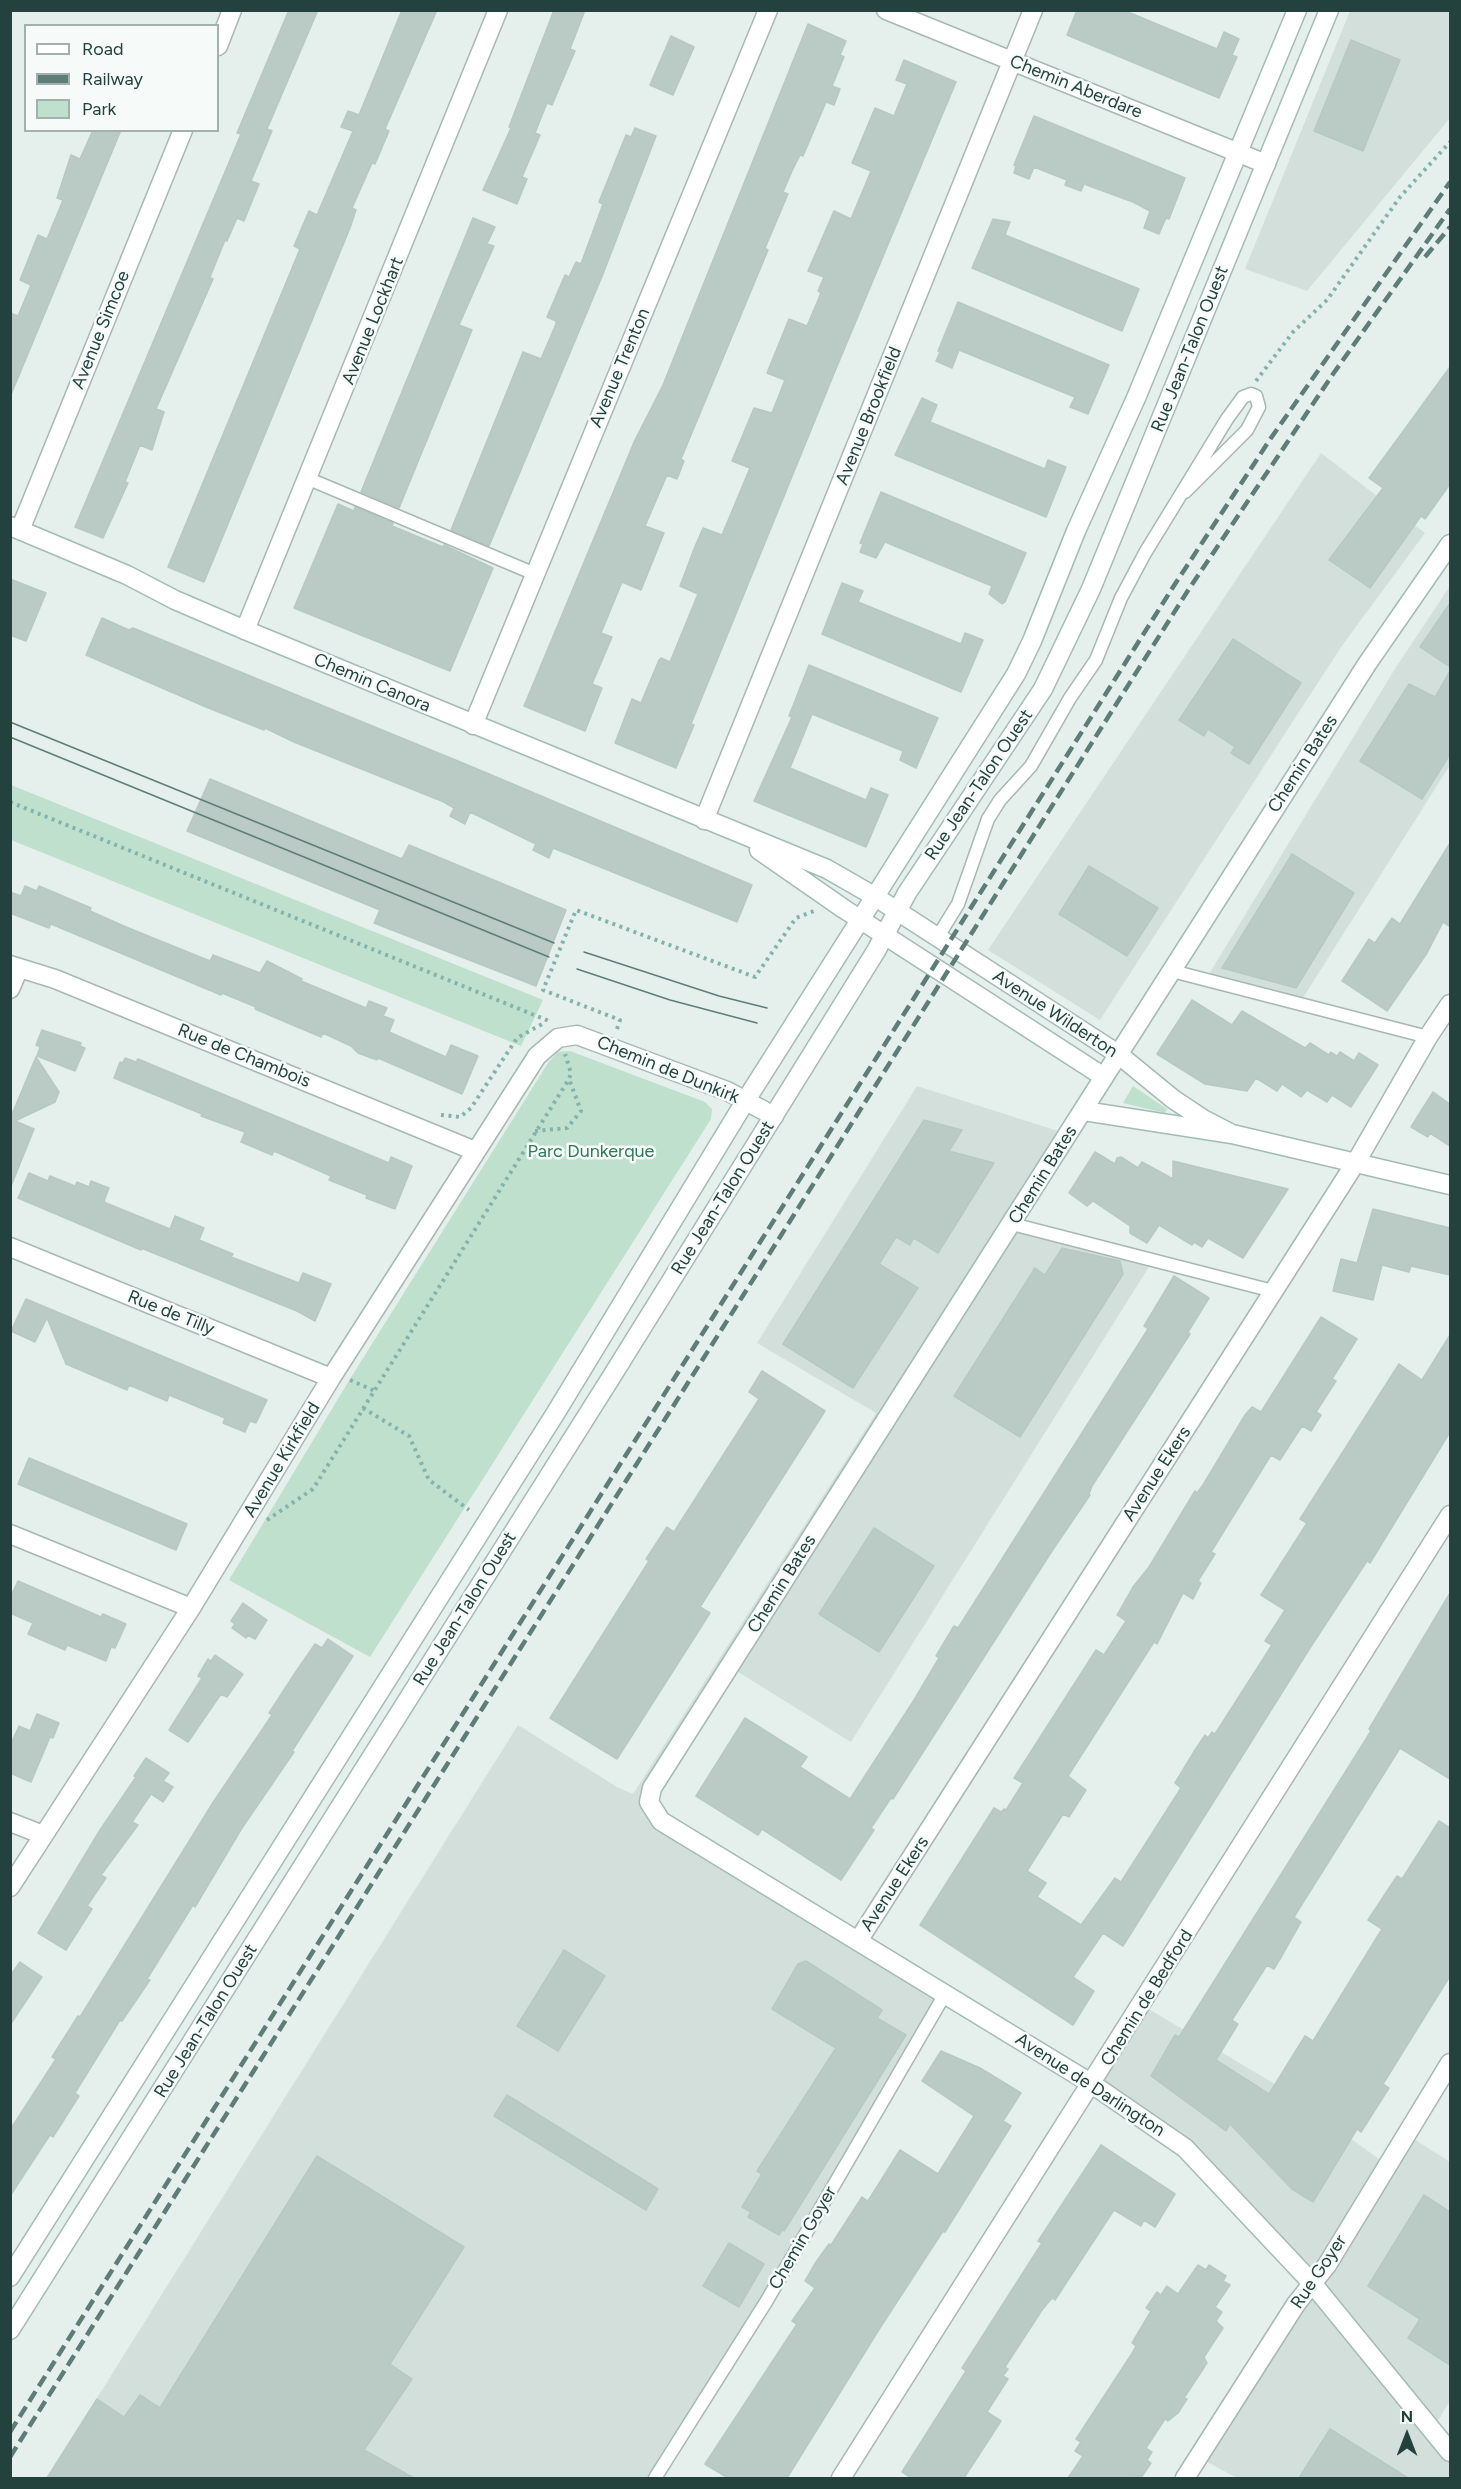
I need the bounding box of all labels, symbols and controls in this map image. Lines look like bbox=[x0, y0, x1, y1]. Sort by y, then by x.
legend bbox=[24, 24, 219, 132]
text: Road bbox=[82, 38, 123, 60]
street label: Chemin Aberdare bbox=[1007, 51, 1145, 123]
text: Railway bbox=[82, 68, 143, 90]
text: Park bbox=[82, 98, 116, 120]
street label: Avenue Lockhart bbox=[338, 254, 408, 388]
street label: Rue Jean-Talon Ouest bbox=[1147, 263, 1233, 435]
street label: Avenue Simcoe bbox=[67, 268, 135, 392]
street label: Avenue Trenton bbox=[585, 305, 655, 431]
street label: Avenue Brookfield bbox=[831, 344, 907, 488]
street label: Chemin Canora bbox=[310, 649, 434, 717]
street label: Rue Jean-Talon Ouest bbox=[920, 705, 1038, 865]
street label: Chemin Bates bbox=[1263, 711, 1343, 817]
street label: Avenue Wilderton bbox=[989, 966, 1121, 1062]
street label: Rue de Chambois bbox=[174, 1019, 314, 1093]
street label: Chemin de Dunkirk bbox=[594, 1032, 742, 1108]
street label: Rue Jean-Talon Ouest bbox=[667, 1117, 779, 1279]
street label: Chemin Bates bbox=[1004, 1122, 1082, 1228]
park label: Parc Dunkerque bbox=[528, 1141, 654, 1163]
street label: Rue de Tilly bbox=[124, 1286, 218, 1340]
street label: Avenue Kirkfield bbox=[239, 1399, 325, 1521]
street label: Avenue Ekers bbox=[1118, 1422, 1196, 1526]
street label: Rue Jean-Talon Ouest bbox=[409, 1528, 521, 1690]
street label: Chemin Bates bbox=[743, 1531, 821, 1637]
street label: Avenue Ekers bbox=[856, 1832, 934, 1936]
street label: Chemin de Bedford bbox=[1096, 1926, 1198, 2070]
street label: Rue Jean-Talon Ouest bbox=[150, 1940, 262, 2102]
street label: Avenue de Darlington bbox=[1011, 2029, 1169, 2141]
street label: Chemin Goyer bbox=[765, 2182, 841, 2294]
street label: Rue Goyer bbox=[1286, 2231, 1352, 2313]
north arrow bbox=[1377, 2405, 1437, 2465]
text: N bbox=[1401, 2407, 1413, 2426]

